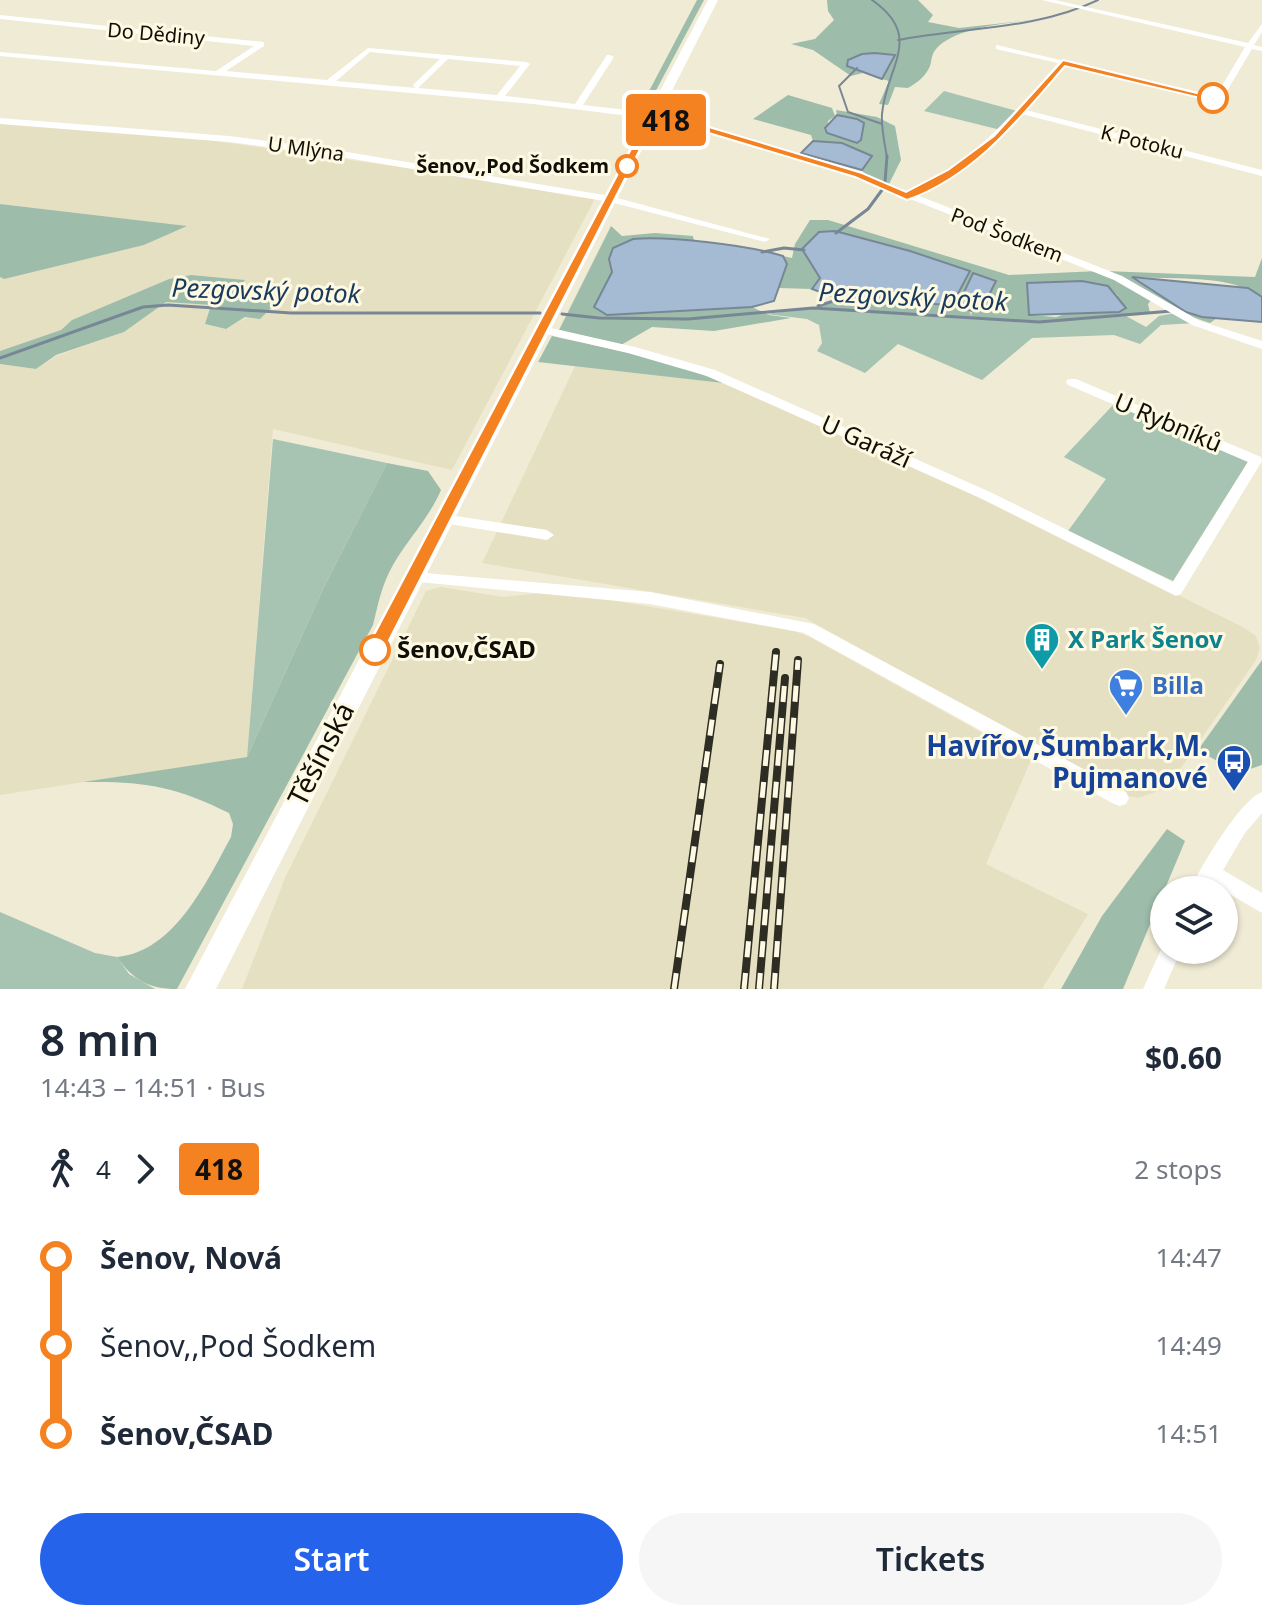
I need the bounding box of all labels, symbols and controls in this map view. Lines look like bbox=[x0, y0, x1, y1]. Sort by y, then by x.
street label: Do Dědiny bbox=[106, 16, 207, 51]
unlabelled marker bbox=[1198, 83, 1228, 113]
line badge: 418 bbox=[620, 94, 712, 146]
text: 418 bbox=[642, 101, 690, 139]
street label: K Potoku bbox=[1098, 118, 1186, 165]
street label: U Mlýna bbox=[266, 130, 346, 167]
place label: Šenov,,Pod Šodkem bbox=[416, 152, 609, 179]
marker: Šenov,,Pod Šodkem bbox=[616, 155, 638, 177]
street label: Pod Šodkem bbox=[947, 201, 1067, 268]
water label: Pezgovský potok bbox=[171, 269, 362, 311]
water label: Pezgovský potok bbox=[818, 273, 1010, 319]
street label: U Rybníků bbox=[1109, 384, 1228, 459]
street label: U Garáží bbox=[816, 406, 917, 475]
building icon: X Park Šenov bbox=[1023, 621, 1061, 671]
place label: X Park Šenov bbox=[1068, 622, 1223, 655]
place label: Šenov,ČSAD bbox=[397, 632, 536, 665]
marker: Šenov,ČSAD bbox=[360, 635, 390, 665]
supermarket icon: Billa bbox=[1107, 667, 1145, 717]
place label: Billa bbox=[1152, 668, 1204, 701]
street label: Těšínská bbox=[278, 695, 362, 812]
place label: Havířov,Šumbark,M. Pujmanové bbox=[926, 726, 1208, 796]
bus stop icon: Havířov,Šumbark,M. Pujmanové bbox=[1215, 743, 1253, 793]
map controls bbox=[1150, 876, 1238, 964]
button: layers bbox=[1150, 876, 1238, 964]
text: 8 min bbox=[40, 1009, 159, 1069]
text: $0.60 bbox=[1145, 1037, 1222, 1078]
text: 14:43 – 14:51 · Bus bbox=[40, 1069, 265, 1105]
icon: walk bbox=[40, 1147, 84, 1191]
icon: forward bbox=[123, 1147, 167, 1191]
text: 418 bbox=[195, 1150, 243, 1188]
text: 4 bbox=[96, 1151, 111, 1187]
text: 2 stops bbox=[1134, 1151, 1222, 1187]
text: Šenov, Nová bbox=[100, 1237, 282, 1278]
text: 14:47 bbox=[1156, 1239, 1222, 1275]
text: Šenov,,Pod Šodkem bbox=[100, 1325, 376, 1366]
text: 14:49 bbox=[1156, 1327, 1222, 1363]
text: Šenov,ČSAD bbox=[100, 1413, 274, 1454]
text: 14:51 bbox=[1156, 1415, 1222, 1451]
button: Start bbox=[40, 1513, 623, 1605]
button: Tickets bbox=[639, 1513, 1222, 1605]

